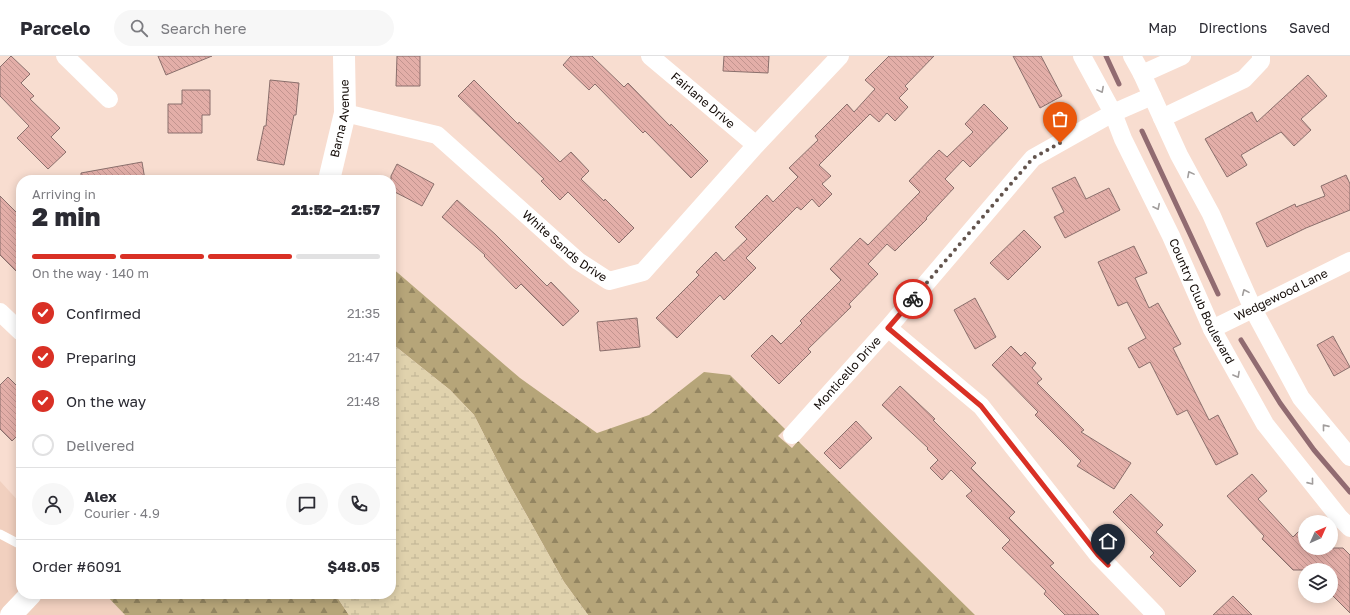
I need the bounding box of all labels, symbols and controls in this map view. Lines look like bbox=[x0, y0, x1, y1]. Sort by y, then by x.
search box bbox=[114, 10, 394, 46]
text: Parcelo bbox=[20, 16, 90, 39]
icon: search bbox=[128, 17, 150, 39]
text: Search here bbox=[160, 19, 246, 37]
text: Map bbox=[1148, 19, 1177, 36]
text: Directions bbox=[1199, 19, 1267, 36]
text: Saved bbox=[1289, 19, 1330, 36]
street label: Fairlane Drive bbox=[668, 69, 738, 131]
street label: Barna Avenue bbox=[327, 79, 352, 159]
one-way arrow bbox=[1096, 86, 1104, 93]
pin bbox=[1043, 102, 1077, 143]
icon: bag bbox=[1049, 108, 1071, 130]
one-way arrow bbox=[1187, 171, 1194, 179]
text: Arriving in bbox=[32, 186, 96, 202]
text: 21:52–21:57 bbox=[291, 200, 380, 218]
text: 2 min bbox=[32, 201, 100, 232]
one-way arrow bbox=[1152, 203, 1160, 211]
street label: White Sands Drive bbox=[519, 207, 610, 285]
street label: Country Club Boulevard bbox=[1166, 236, 1238, 367]
text: On the way · 140 m bbox=[32, 265, 149, 281]
street label: Wedgewood Lane bbox=[1232, 265, 1330, 324]
courier bbox=[893, 279, 933, 319]
icon: bike bbox=[902, 288, 924, 310]
one-way arrow bbox=[1242, 289, 1250, 296]
icon: check bbox=[32, 302, 54, 324]
text: Confirmed bbox=[66, 304, 141, 322]
text: 21:35 bbox=[347, 305, 380, 321]
street label: Monticello Drive bbox=[810, 333, 884, 413]
icon: check bbox=[32, 346, 54, 368]
text: Preparing bbox=[66, 348, 136, 366]
text: 21:47 bbox=[347, 349, 380, 365]
one-way arrow bbox=[1233, 371, 1240, 378]
icon: check bbox=[32, 390, 54, 412]
text: On the way bbox=[66, 392, 146, 410]
text: 21:48 bbox=[346, 393, 380, 409]
one-way arrow bbox=[1323, 425, 1330, 432]
text: Delivered bbox=[66, 436, 134, 454]
one-way arrow bbox=[1306, 477, 1313, 484]
button: person bbox=[32, 483, 74, 525]
button: chat bbox=[286, 483, 328, 525]
button: phone bbox=[338, 483, 380, 525]
text: Alex bbox=[84, 487, 117, 505]
text: Courier · 4.9 bbox=[84, 505, 160, 521]
north arrow bbox=[1298, 515, 1338, 555]
map controls bbox=[1298, 515, 1338, 603]
pin bbox=[1091, 524, 1125, 565]
icon: home bbox=[1097, 530, 1119, 552]
text: Order #6091 bbox=[32, 557, 121, 575]
text: $48.05 bbox=[327, 557, 380, 575]
button: layers bbox=[1298, 563, 1338, 603]

